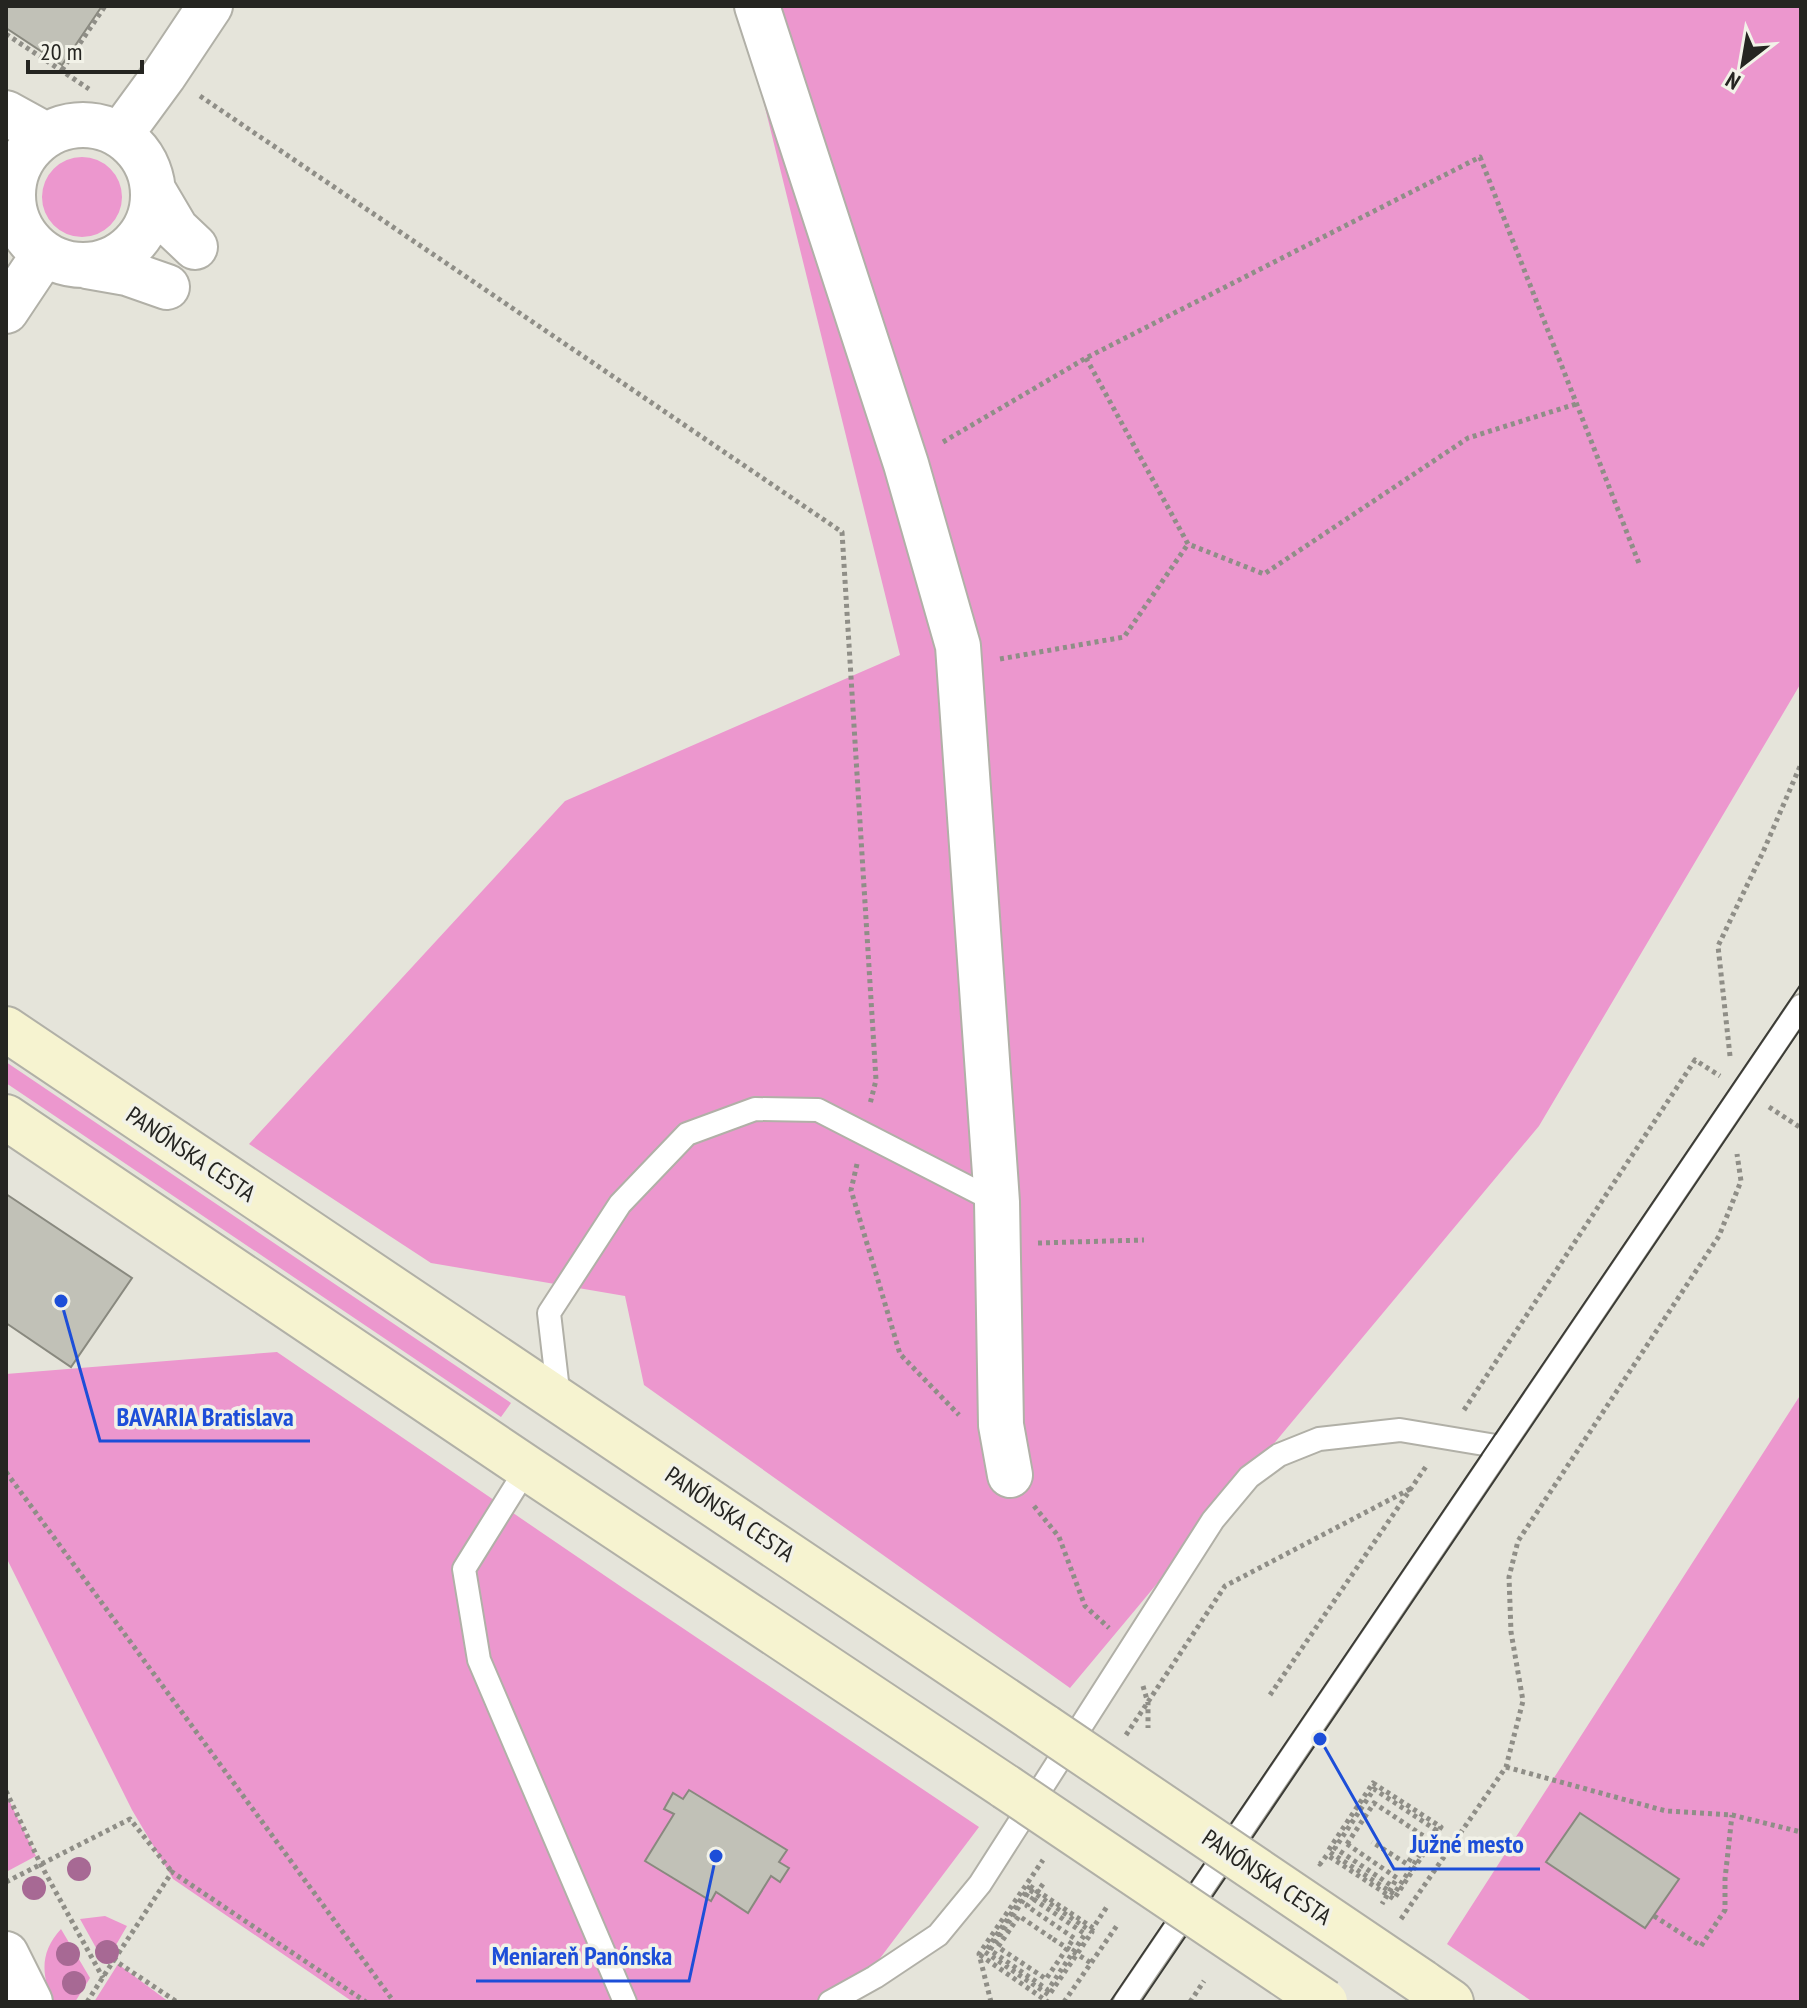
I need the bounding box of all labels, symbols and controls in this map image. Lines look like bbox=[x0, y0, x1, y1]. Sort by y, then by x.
scale bar bbox=[28, 24, 142, 74]
north arrow bbox=[1703, 24, 1783, 104]
text: 20 m bbox=[40, 36, 82, 67]
text: N bbox=[1720, 66, 1745, 96]
street label: PANÓNSKA CESTA bbox=[120, 1099, 262, 1209]
callout: BAVARIA Bratislava bbox=[100, 1391, 310, 1441]
text: BAVARIA Bratislava bbox=[116, 1400, 294, 1433]
street label: PANÓNSKA CESTA bbox=[659, 1459, 801, 1569]
callout: Južné mesto bbox=[1394, 1819, 1540, 1869]
street label: PANÓNSKA CESTA bbox=[1196, 1822, 1338, 1932]
text: Južné mesto bbox=[1409, 1827, 1524, 1860]
callout: Meniareň Panónska bbox=[476, 1931, 689, 1981]
text: Meniareň Panónska bbox=[492, 1939, 672, 1972]

